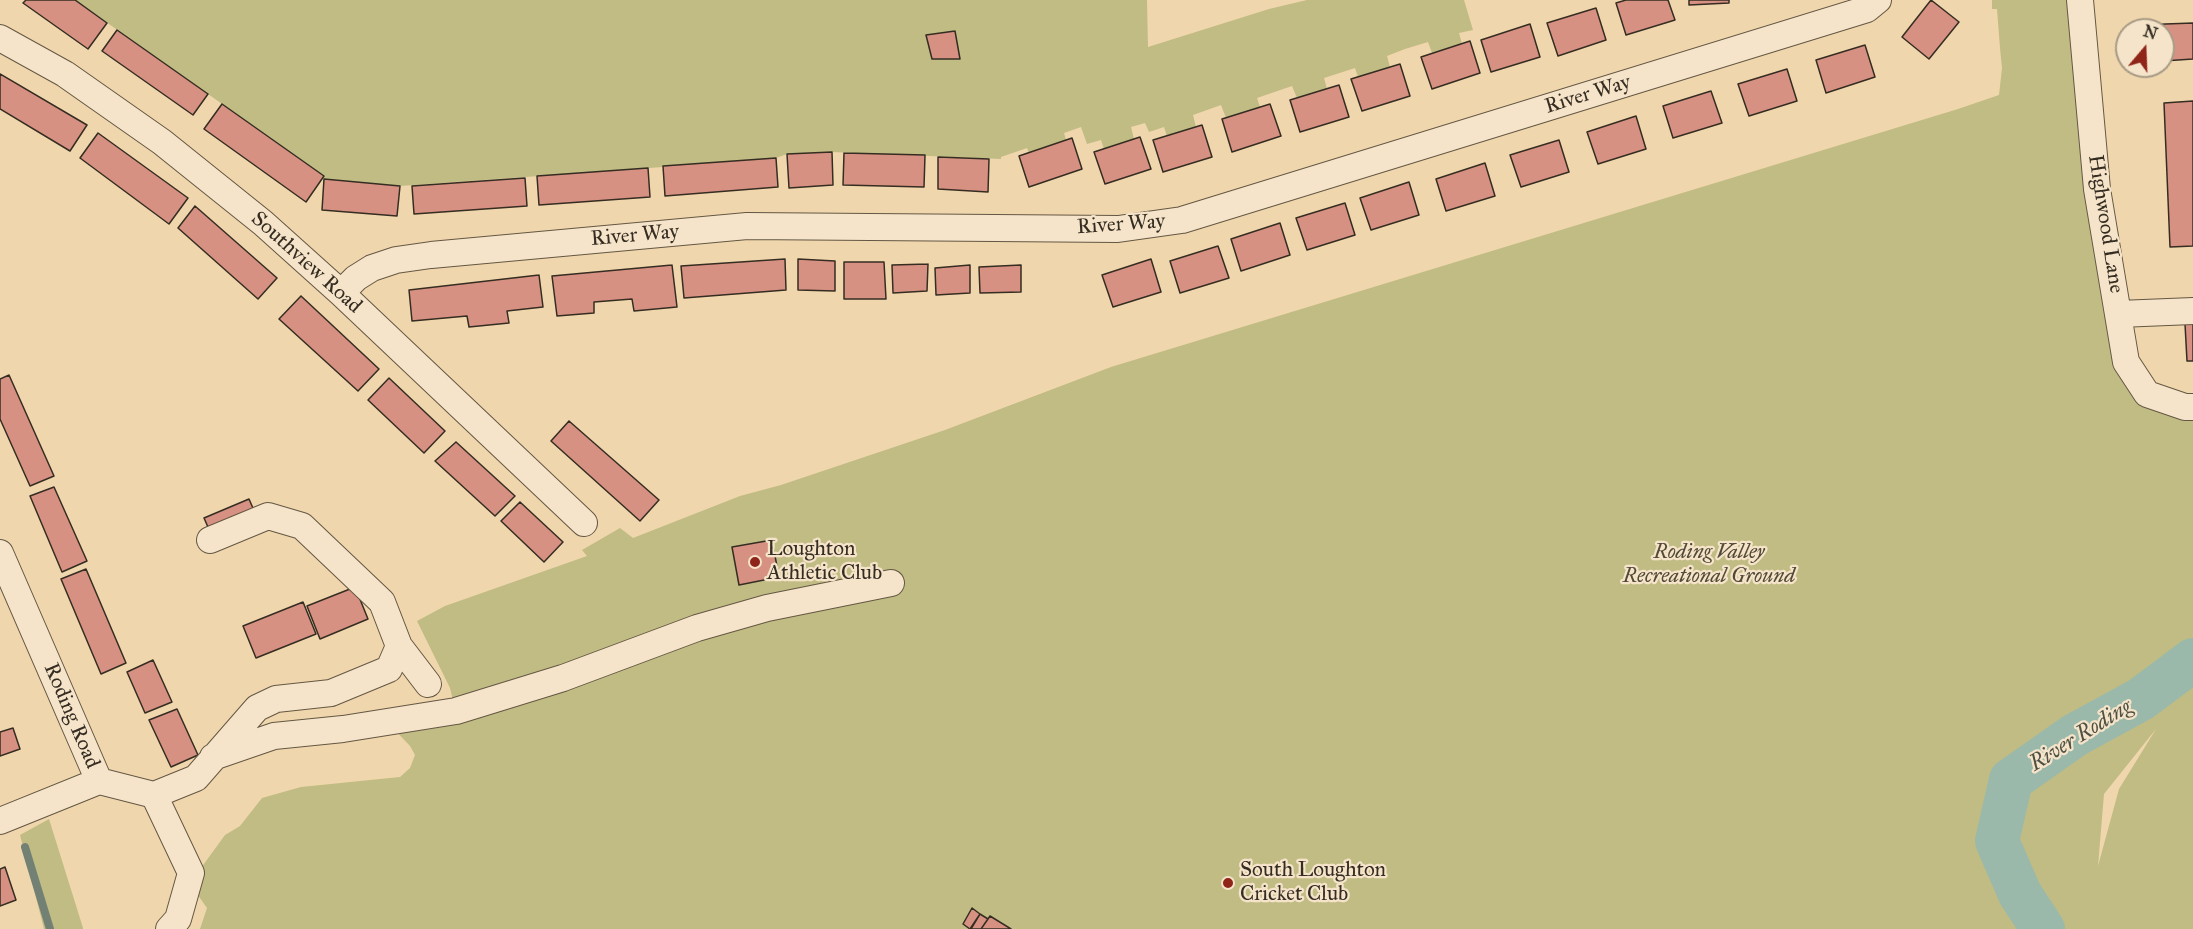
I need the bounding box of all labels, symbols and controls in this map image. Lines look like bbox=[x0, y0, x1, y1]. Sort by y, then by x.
north arrow bbox=[2115, 18, 2175, 78]
text: N bbox=[2141, 21, 2160, 44]
street label: River Way bbox=[1542, 70, 1634, 120]
street label: Highwood Lane bbox=[2082, 153, 2128, 295]
street label: Southview Road bbox=[245, 207, 367, 319]
street label: River Way bbox=[1076, 209, 1166, 241]
street label: River Way bbox=[590, 220, 680, 252]
place label: Loughton Athletic Club bbox=[767, 537, 882, 587]
park label: Roding Valley Recreational Ground bbox=[1623, 540, 1795, 590]
marker: Loughton Athletic Club bbox=[748, 555, 762, 569]
street label: Roding Road bbox=[38, 659, 104, 773]
water label: River Roding bbox=[2025, 694, 2137, 778]
place label: South Loughton Cricket Club bbox=[1240, 858, 1386, 908]
marker: South Loughton Cricket Club bbox=[1221, 876, 1235, 890]

